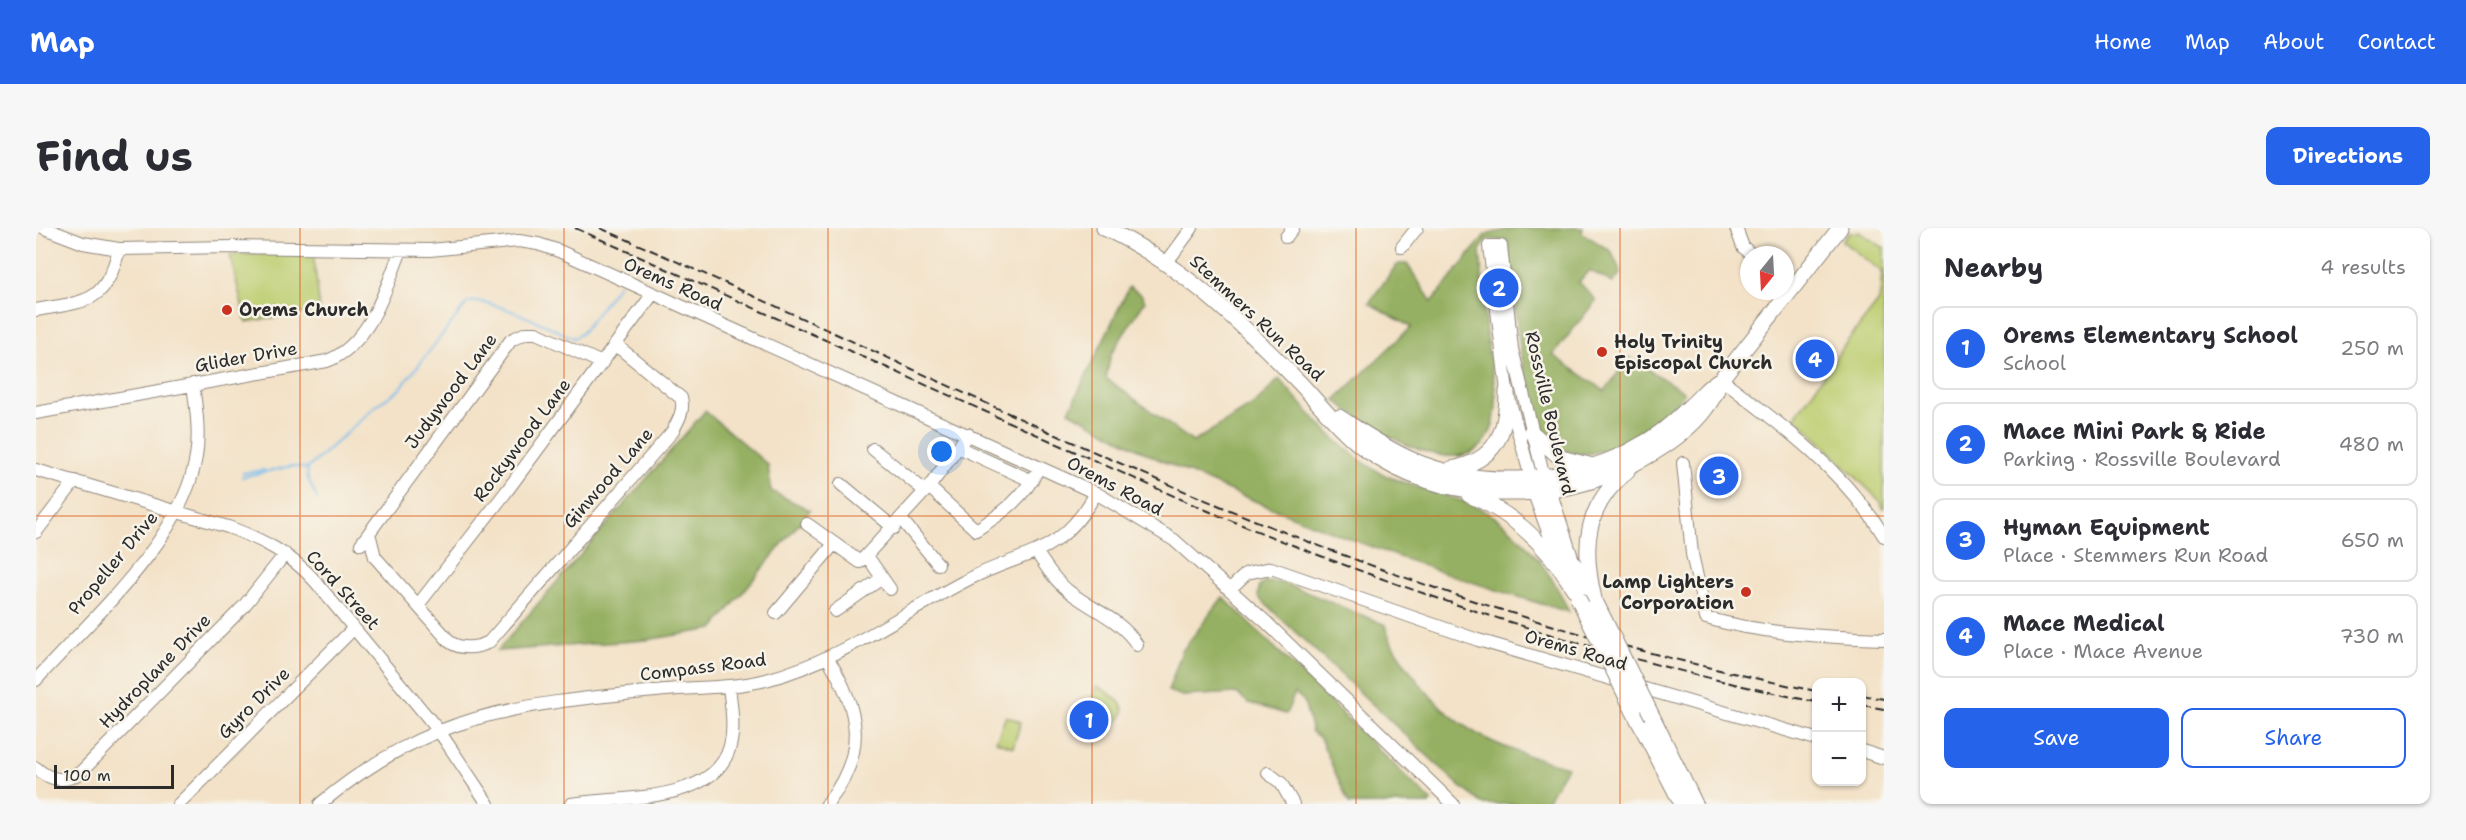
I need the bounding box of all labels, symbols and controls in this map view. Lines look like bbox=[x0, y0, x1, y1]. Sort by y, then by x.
text: Map bbox=[30, 23, 95, 61]
text: Home bbox=[2094, 28, 2152, 56]
text: Map bbox=[2185, 28, 2230, 56]
text: About bbox=[2263, 28, 2324, 56]
text: Contact bbox=[2357, 28, 2436, 56]
button: Directions bbox=[2266, 127, 2430, 185]
text: Find us bbox=[36, 128, 193, 184]
north arrow bbox=[1740, 246, 1794, 300]
street label: Stemmers Run Road bbox=[1185, 249, 1329, 387]
text: Nearby bbox=[1944, 250, 2043, 285]
street label: Orems Road bbox=[620, 251, 726, 317]
text: 4 results bbox=[2320, 254, 2406, 280]
pin: 2 bbox=[1480, 266, 1518, 310]
place label: Orems Church bbox=[239, 298, 368, 322]
marker: Orems Church bbox=[220, 303, 234, 317]
text: Orems Elementary School bbox=[2003, 321, 2298, 350]
street label: Judywood Lane bbox=[400, 328, 502, 454]
street label: Rossville Boulevard bbox=[1519, 329, 1581, 497]
place label: Holy Trinity Episcopal Church bbox=[1614, 330, 1772, 375]
text: 1 bbox=[1961, 335, 1970, 361]
text: 250 m bbox=[2340, 335, 2404, 361]
street label: Glider Drive bbox=[193, 336, 299, 378]
pin: 4 bbox=[1796, 336, 1834, 382]
marker: Holy Trinity Episcopal Church bbox=[1595, 345, 1609, 359]
text: School bbox=[2003, 350, 2066, 376]
street label: Rockywood Lane bbox=[468, 373, 576, 507]
text: Mace Mini Park & Ride bbox=[2003, 417, 2266, 446]
street label: Ginwood Lane bbox=[558, 423, 658, 533]
text: 2 bbox=[1959, 431, 1973, 457]
text: 480 m bbox=[2339, 431, 2404, 457]
your location bbox=[927, 437, 956, 466]
text: Parking · Rossville Boulevard bbox=[2003, 446, 2281, 472]
street label: Orems Road bbox=[1063, 451, 1167, 521]
pin: 3 bbox=[1700, 454, 1738, 498]
street label: Propeller Drive bbox=[63, 506, 163, 620]
text: Hyman Equipment bbox=[2003, 513, 2210, 542]
text: 3 bbox=[1959, 527, 1973, 553]
text: 650 m bbox=[2341, 527, 2404, 553]
text: Place · Stemmers Run Road bbox=[2003, 542, 2268, 568]
street label: Cord Street bbox=[301, 545, 385, 635]
place label: Lamp Lighters Corporation bbox=[1602, 570, 1734, 615]
marker: Lamp Lighters Corporation bbox=[1739, 585, 1753, 599]
street label: Hydroplane Drive bbox=[94, 608, 216, 734]
text: Mace Medical bbox=[2003, 609, 2165, 638]
text: 4 bbox=[1959, 623, 1973, 649]
text: 730 m bbox=[2340, 623, 2404, 649]
street label: Orems Road bbox=[1522, 624, 1630, 676]
text: Place · Mace Avenue bbox=[2003, 638, 2203, 664]
street label: Compass Road bbox=[638, 647, 768, 687]
street label: Gyro Drive bbox=[213, 662, 295, 744]
map controls bbox=[1812, 678, 1866, 786]
button: + bbox=[1812, 678, 1866, 732]
pin: 1 bbox=[1070, 698, 1108, 742]
button: Save bbox=[1944, 708, 2169, 768]
button: Share bbox=[2181, 708, 2406, 768]
button: − bbox=[1812, 732, 1866, 786]
scale bar bbox=[54, 762, 174, 790]
text: 100 m bbox=[63, 765, 111, 786]

